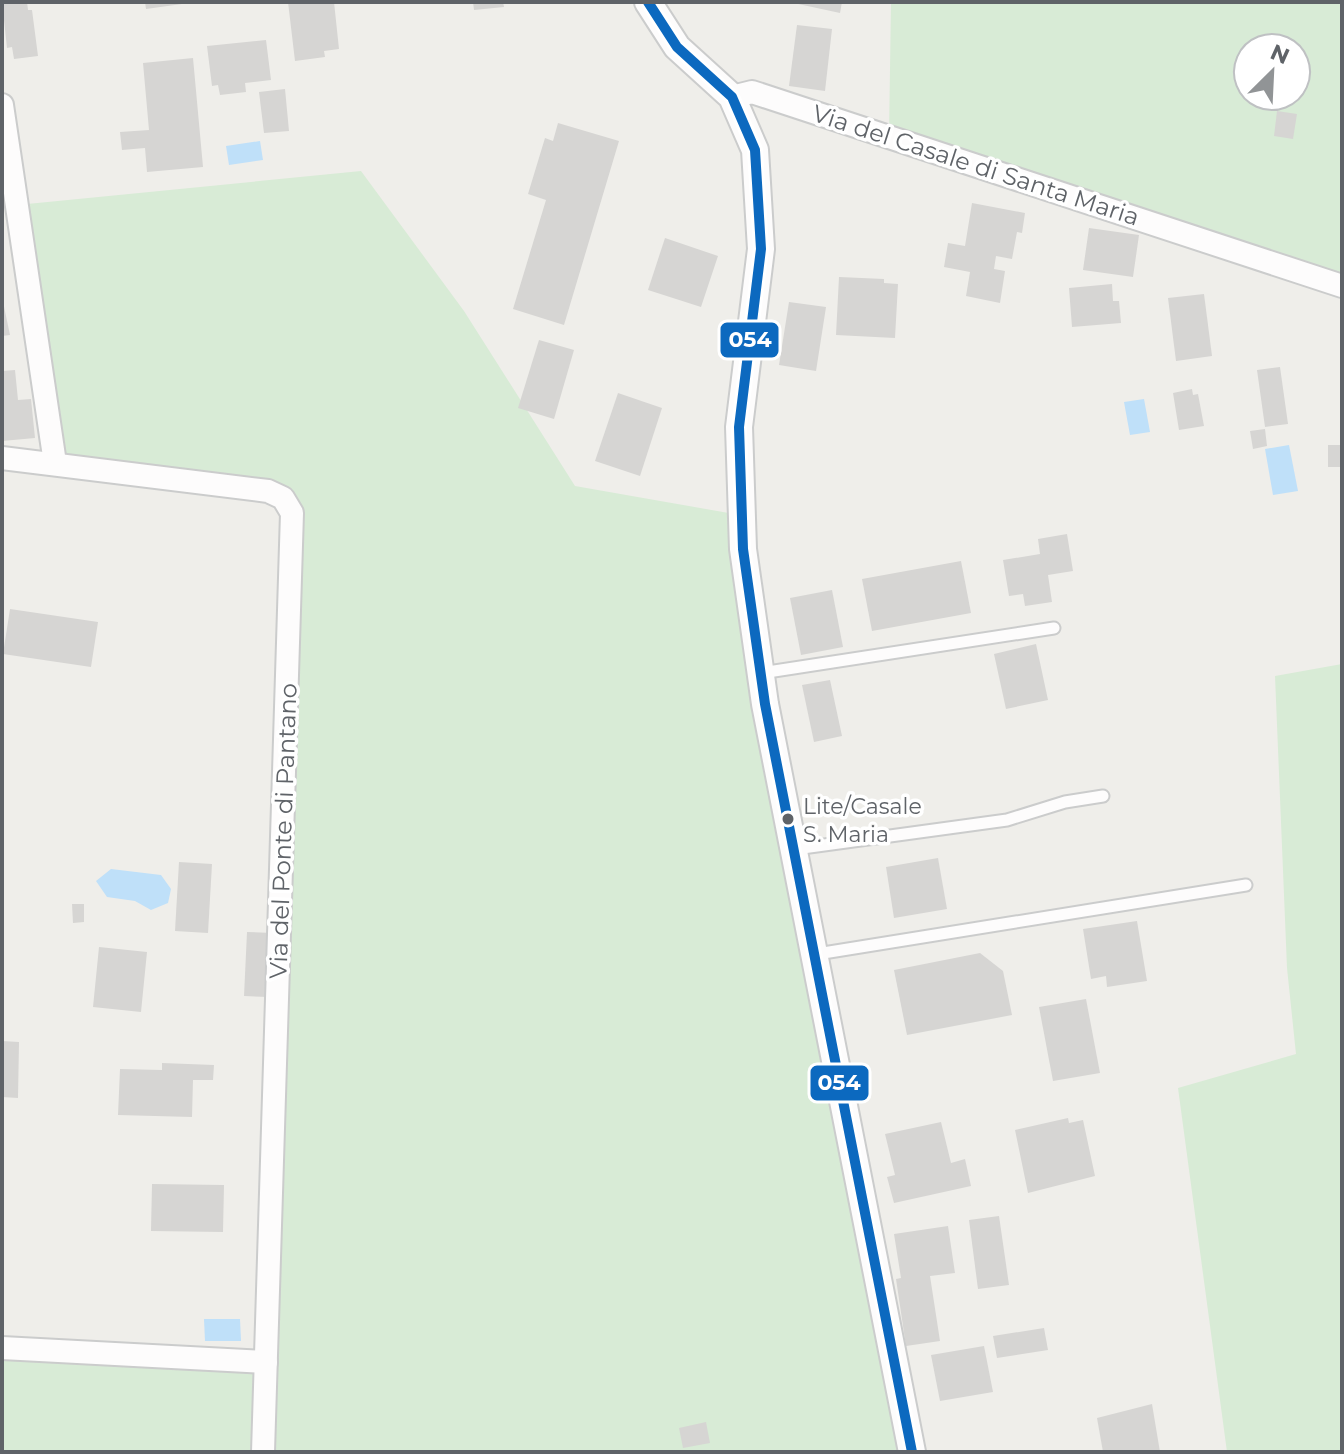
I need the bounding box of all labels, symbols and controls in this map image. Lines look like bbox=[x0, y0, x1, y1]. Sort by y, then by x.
north arrow bbox=[1232, 32, 1312, 112]
text: N bbox=[1266, 38, 1294, 70]
street label: Via del Casale di Santa Maria bbox=[809, 98, 1143, 232]
line badge: 054 bbox=[719, 321, 780, 359]
text: 054 bbox=[728, 326, 772, 353]
street label: Via del Ponte di Pantano bbox=[263, 683, 303, 979]
place label: Lite/Casale S. Maria bbox=[803, 793, 922, 848]
marker: Lite/Casale S. Maria bbox=[780, 811, 796, 827]
line badge: 054 bbox=[809, 1064, 870, 1102]
text: 054 bbox=[817, 1069, 861, 1096]

